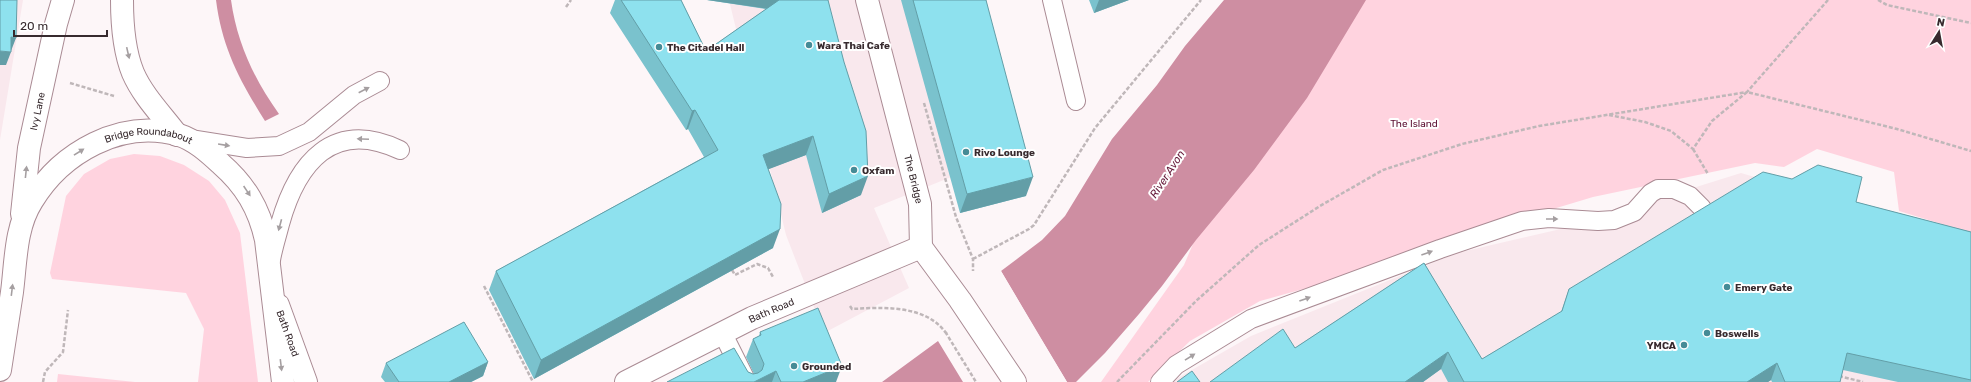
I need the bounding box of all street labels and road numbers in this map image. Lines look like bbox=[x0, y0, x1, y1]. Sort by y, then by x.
street label: Ivy Lane bbox=[28, 91, 48, 132]
street label: Bridge Roundabout bbox=[103, 126, 195, 147]
street label: The Bridge bbox=[901, 153, 925, 205]
street label: Bath Road bbox=[747, 296, 796, 326]
street label: Bath Road bbox=[273, 309, 301, 358]

